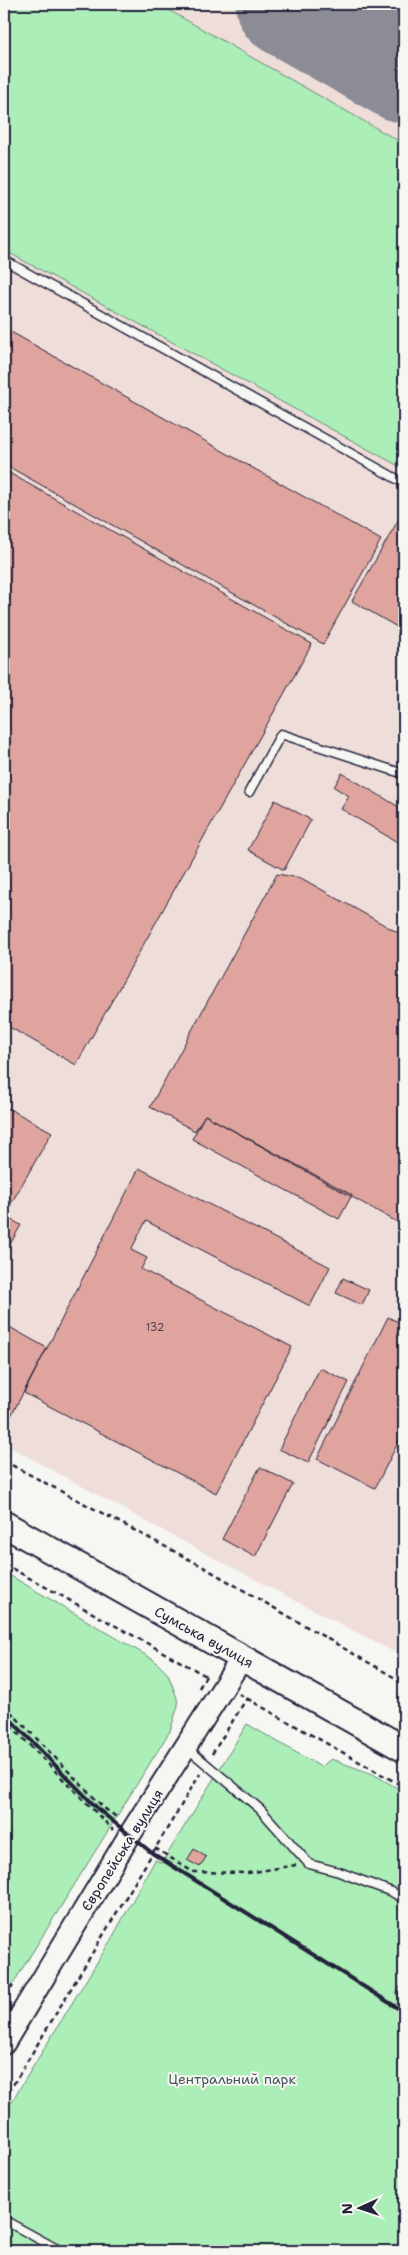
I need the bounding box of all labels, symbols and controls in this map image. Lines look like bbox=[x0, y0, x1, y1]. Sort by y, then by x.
house number: 132 bbox=[146, 1320, 164, 1335]
street label: Сумська вулиця bbox=[151, 1602, 257, 1672]
street label: Європейська вулиця bbox=[77, 1786, 167, 1914]
park label: Центральний парк bbox=[168, 2070, 296, 2088]
north arrow bbox=[336, 2182, 386, 2232]
text: N bbox=[338, 2203, 356, 2215]

